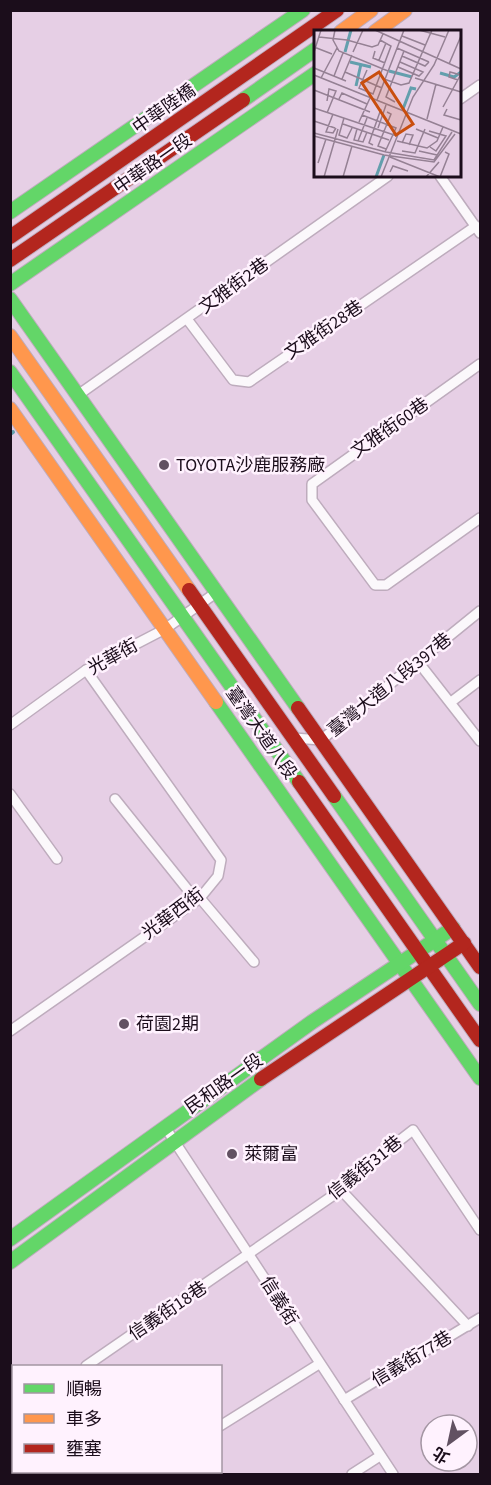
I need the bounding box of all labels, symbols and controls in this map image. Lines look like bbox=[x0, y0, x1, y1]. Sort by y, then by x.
inset map bbox=[314, 30, 461, 177]
street label: 中華陸橋 bbox=[127, 78, 201, 140]
street label: 中華路一段 bbox=[109, 128, 197, 200]
street label: 文雅街2巷 bbox=[194, 252, 274, 320]
street label: 文雅街28巷 bbox=[280, 294, 368, 366]
street label: 文雅街60巷 bbox=[346, 392, 434, 464]
place label: TOYOTA沙鹿服務廠 bbox=[176, 453, 325, 478]
marker: TOYOTA沙鹿服務廠 bbox=[157, 458, 171, 472]
street label: 臺灣大道八段397巷 bbox=[323, 627, 457, 743]
street label: 光華街 bbox=[83, 633, 143, 681]
street label: 臺灣大道八段 bbox=[220, 682, 302, 784]
street label: 光華西街 bbox=[137, 882, 209, 946]
place label: 荷園2期 bbox=[136, 1012, 199, 1037]
marker: 荷園2期 bbox=[117, 1017, 131, 1031]
street label: 民和路一段 bbox=[180, 1048, 268, 1120]
street label: 信義街31巷 bbox=[322, 1130, 408, 1206]
place label: 萊爾富 bbox=[244, 1142, 298, 1167]
marker: 萊爾富 bbox=[225, 1147, 239, 1161]
street label: 信義街 bbox=[254, 1271, 304, 1331]
street label: 信義街18巷 bbox=[124, 1275, 212, 1347]
street label: 信義街77巷 bbox=[367, 1325, 457, 1393]
legend bbox=[12, 1365, 222, 1473]
text: 順暢 bbox=[66, 1377, 102, 1402]
text: 車多 bbox=[66, 1407, 102, 1432]
north arrow bbox=[419, 1413, 479, 1473]
text: 壅塞 bbox=[66, 1437, 102, 1462]
text: 北 bbox=[429, 1441, 454, 1468]

